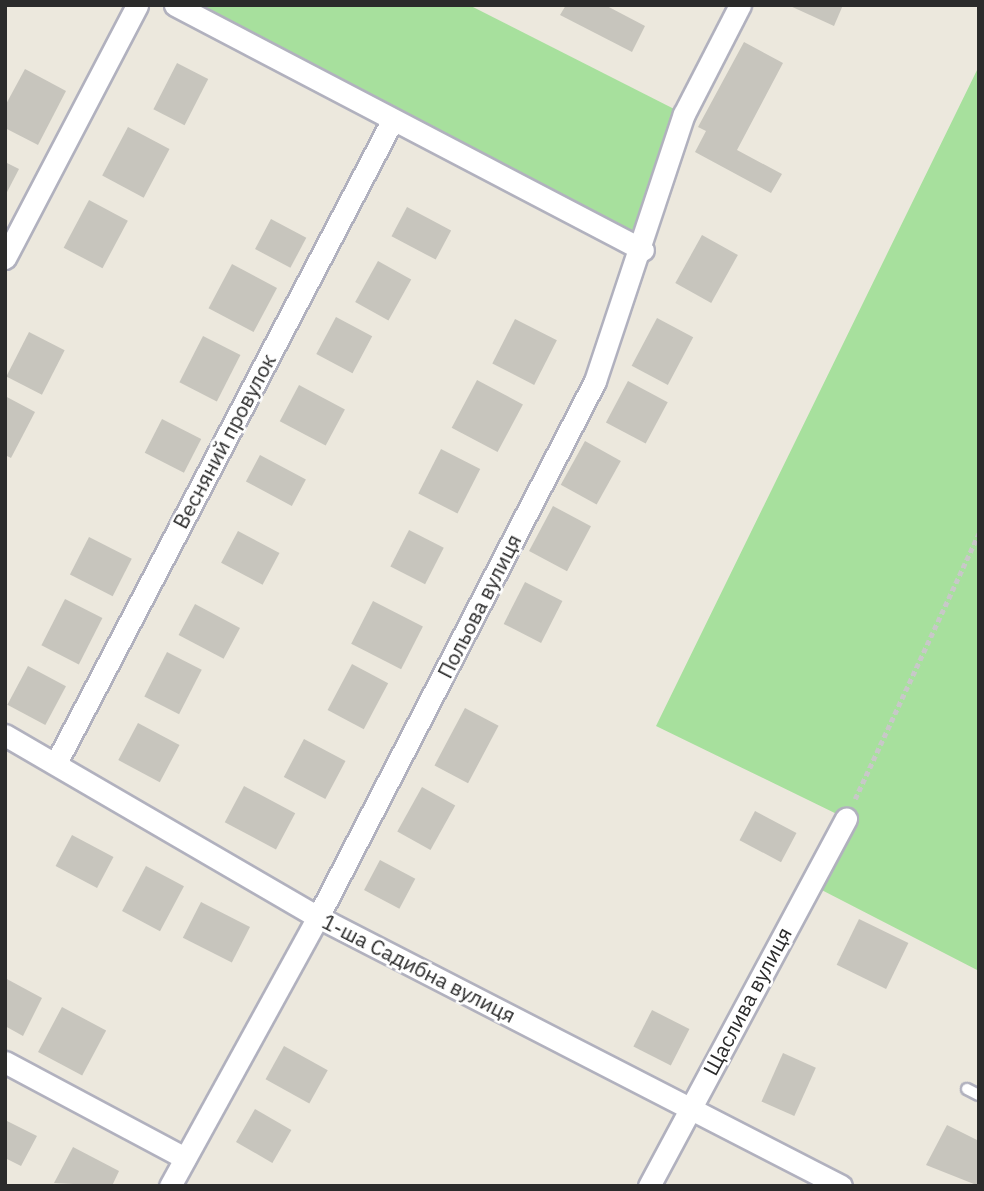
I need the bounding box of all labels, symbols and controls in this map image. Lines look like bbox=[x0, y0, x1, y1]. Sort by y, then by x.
street label: Весняний провулок bbox=[167, 349, 281, 533]
street label: Польова вулиця bbox=[432, 530, 526, 682]
street label: 1-ша Садибна вулиця bbox=[318, 908, 520, 1028]
street label: Щаслива вулиця bbox=[697, 923, 797, 1079]

